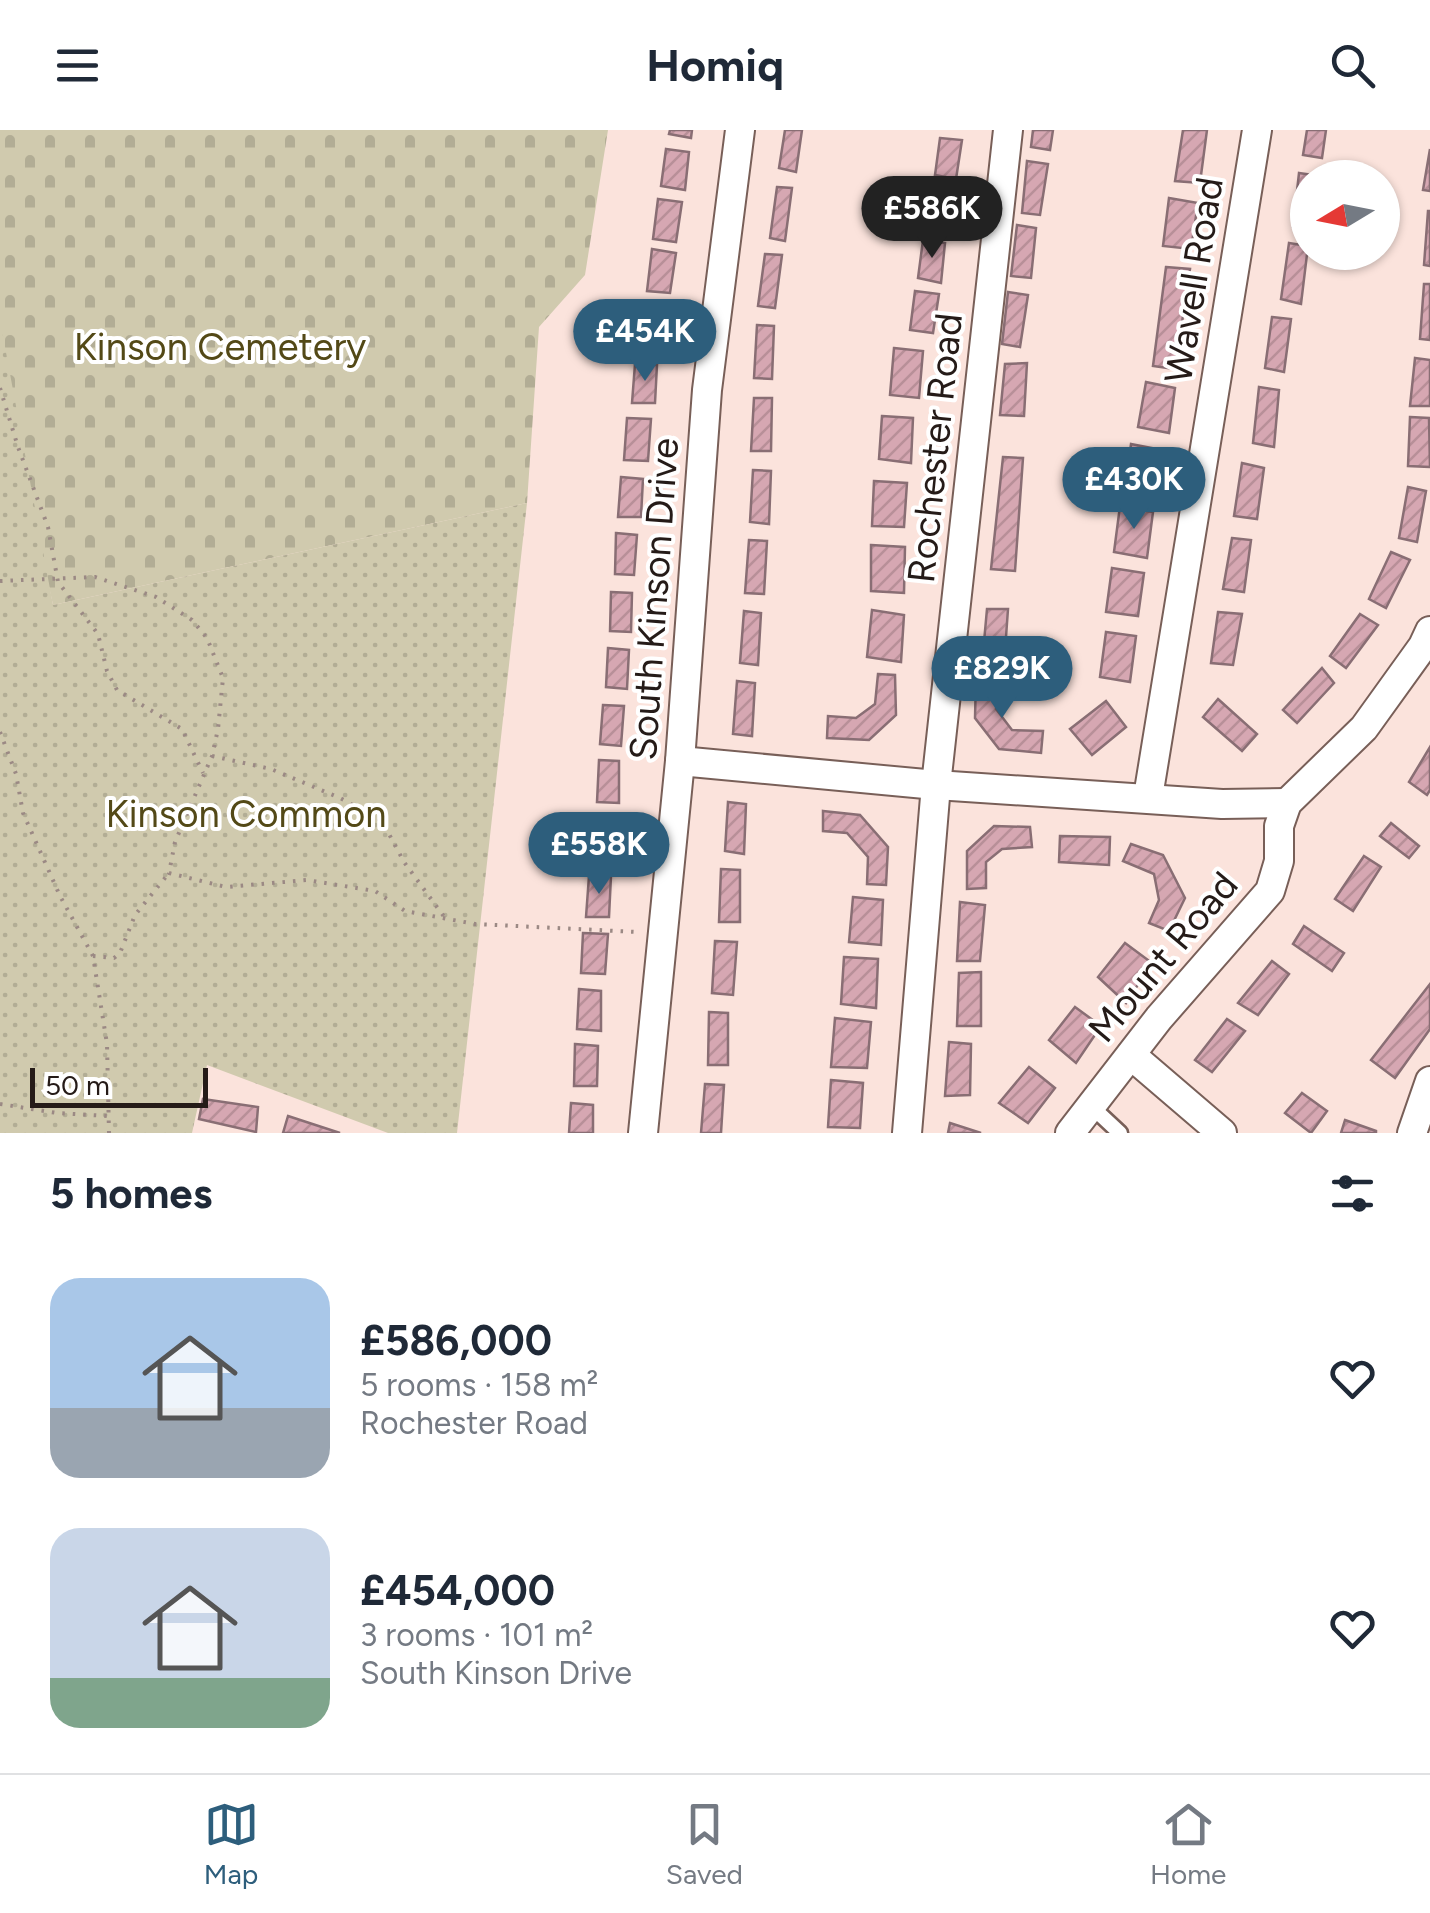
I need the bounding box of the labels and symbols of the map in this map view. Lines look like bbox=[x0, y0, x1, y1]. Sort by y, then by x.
north arrow bbox=[1290, 160, 1400, 270]
street label: Wavell Road bbox=[1155, 174, 1233, 386]
pin: £586K bbox=[862, 176, 1002, 261]
pin: £454K bbox=[575, 299, 715, 384]
street label: Rochester Road bbox=[898, 311, 972, 585]
park label: Kinson Cemetery bbox=[74, 324, 366, 370]
street label: South Kinson Drive bbox=[620, 436, 688, 762]
pin: £430K bbox=[1064, 447, 1204, 532]
pin: £829K bbox=[932, 636, 1072, 721]
park label: Kinson Common bbox=[106, 791, 386, 837]
pin: £558K bbox=[529, 812, 669, 897]
street label: Mount Road bbox=[1079, 863, 1247, 1051]
scale bar bbox=[30, 1063, 208, 1108]

